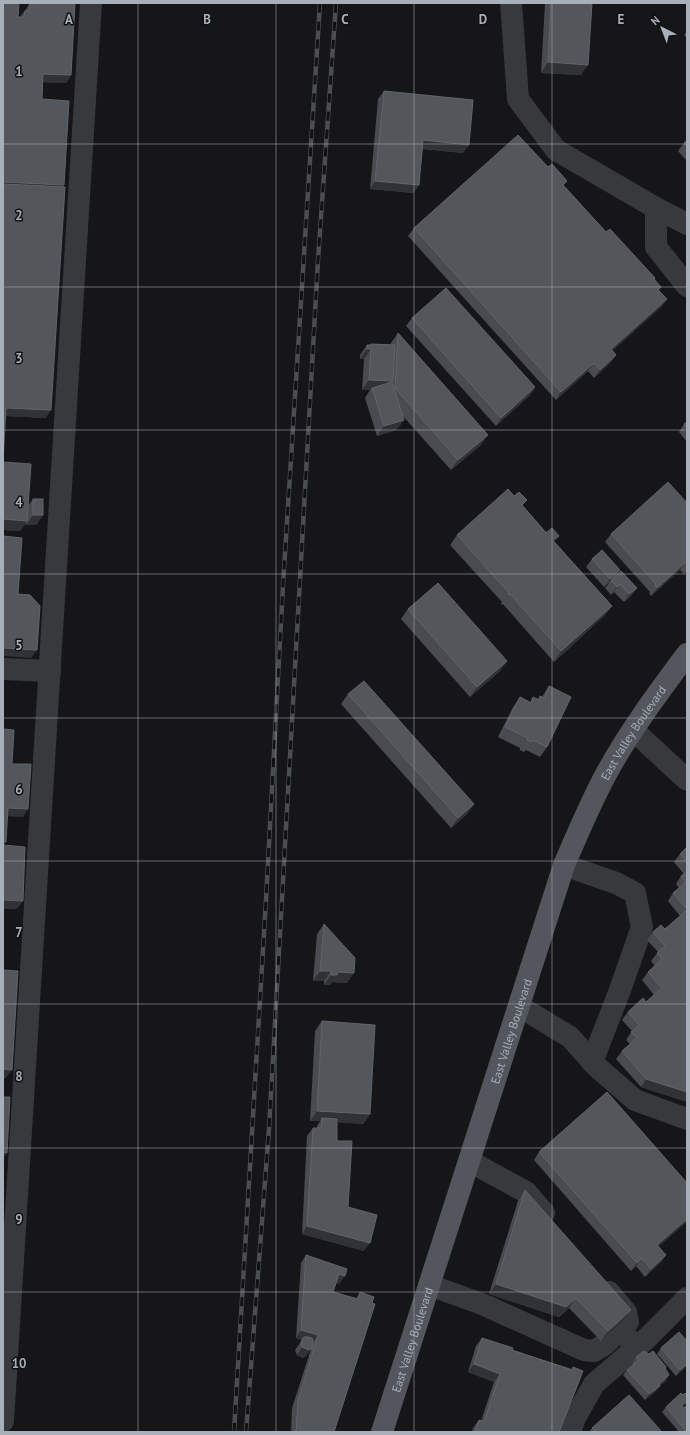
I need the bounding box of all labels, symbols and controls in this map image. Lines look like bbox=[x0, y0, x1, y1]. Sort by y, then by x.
north arrow bbox=[642, 8, 682, 48]
text: A bbox=[65, 11, 73, 28]
text: B bbox=[203, 11, 211, 28]
text: C bbox=[341, 11, 349, 28]
text: D bbox=[479, 11, 487, 28]
text: E bbox=[618, 11, 625, 28]
text: N bbox=[648, 13, 663, 28]
text: 1 bbox=[15, 63, 23, 80]
text: 2 bbox=[15, 207, 23, 224]
text: 3 bbox=[15, 350, 23, 367]
text: 4 bbox=[15, 494, 23, 511]
text: 5 bbox=[15, 637, 23, 654]
street label: East Valley Boulevard bbox=[597, 682, 669, 782]
text: 6 bbox=[15, 781, 23, 798]
text: 7 bbox=[15, 924, 23, 941]
street label: East Valley Boulevard bbox=[487, 977, 535, 1086]
text: 8 bbox=[15, 1068, 23, 1085]
text: 9 bbox=[15, 1211, 23, 1228]
street label: East Valley Boulevard bbox=[388, 1285, 436, 1394]
text: 10 bbox=[12, 1355, 26, 1372]

